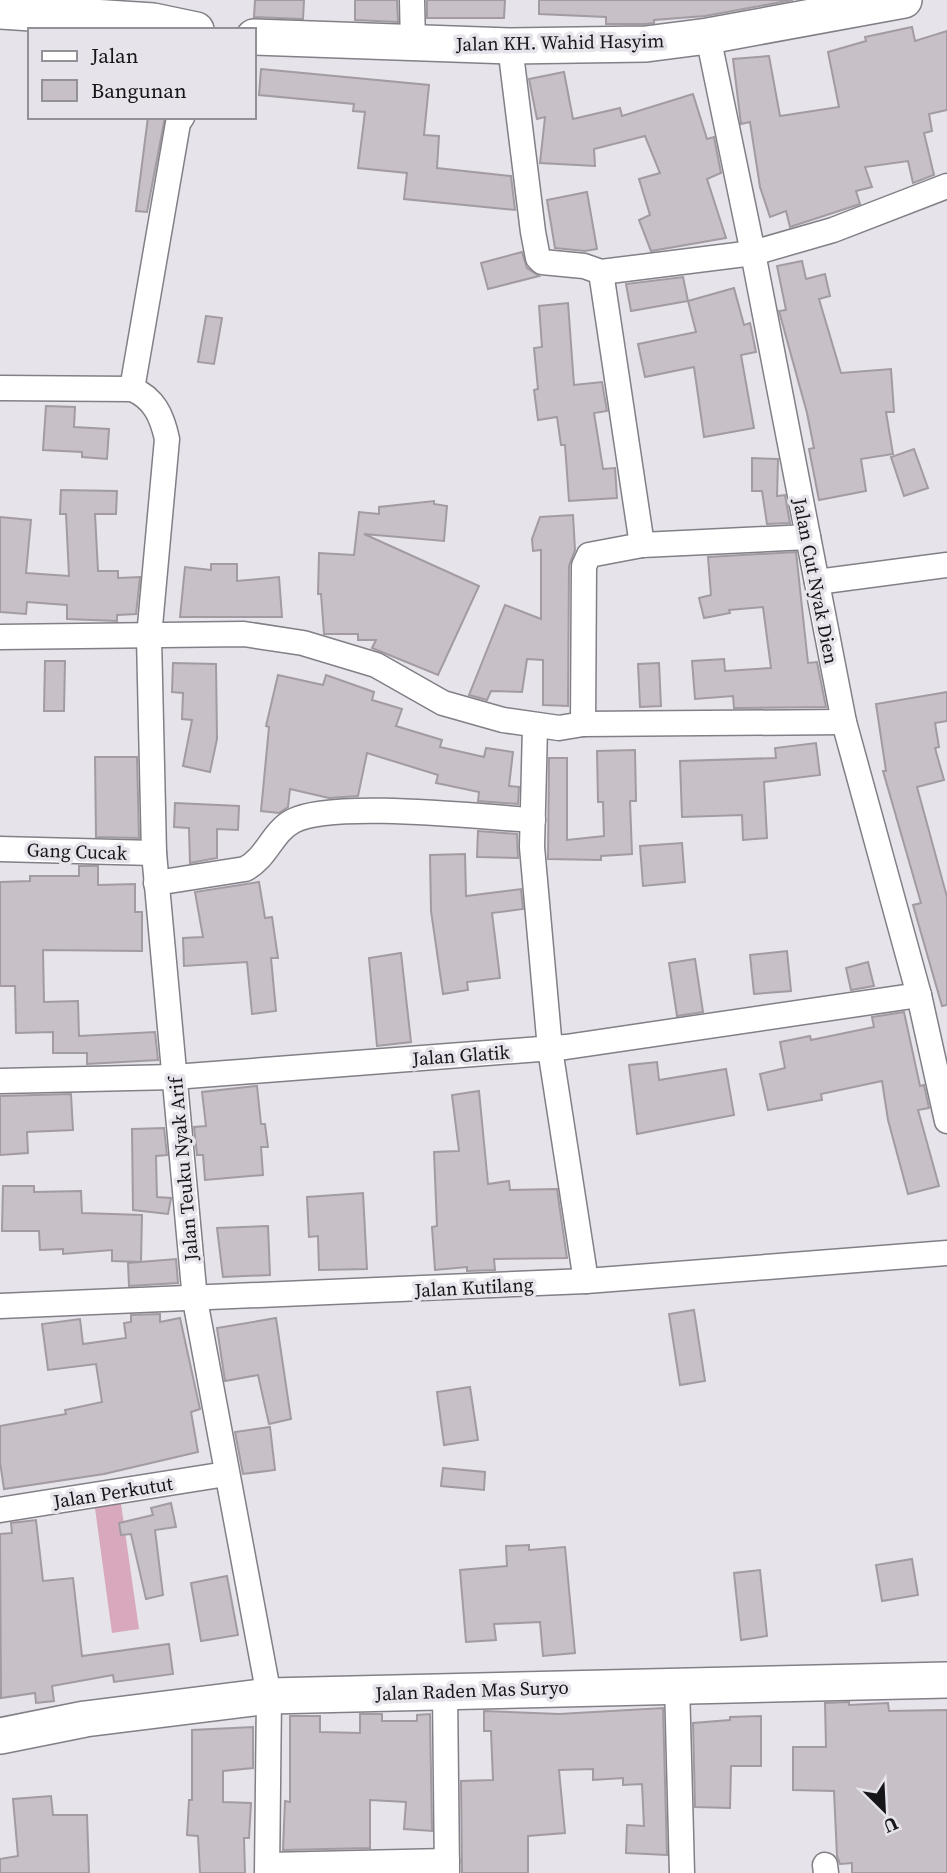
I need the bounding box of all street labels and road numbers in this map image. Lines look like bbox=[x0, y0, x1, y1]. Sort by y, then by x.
street label: Jalan KH. Wahid Hasyim bbox=[455, 27, 664, 57]
street label: Jalan Cut Nyak Dien bbox=[787, 495, 845, 666]
street label: Gang Cucak bbox=[26, 836, 128, 866]
street label: Jalan Glatik bbox=[410, 1039, 511, 1071]
street label: Jalan Teuku Nyak Arif bbox=[162, 1074, 204, 1263]
street label: Jalan Kutilang bbox=[413, 1271, 534, 1303]
street label: Jalan Perkutut bbox=[50, 1470, 175, 1514]
street label: Jalan Raden Mas Suryo bbox=[374, 1674, 569, 1706]

